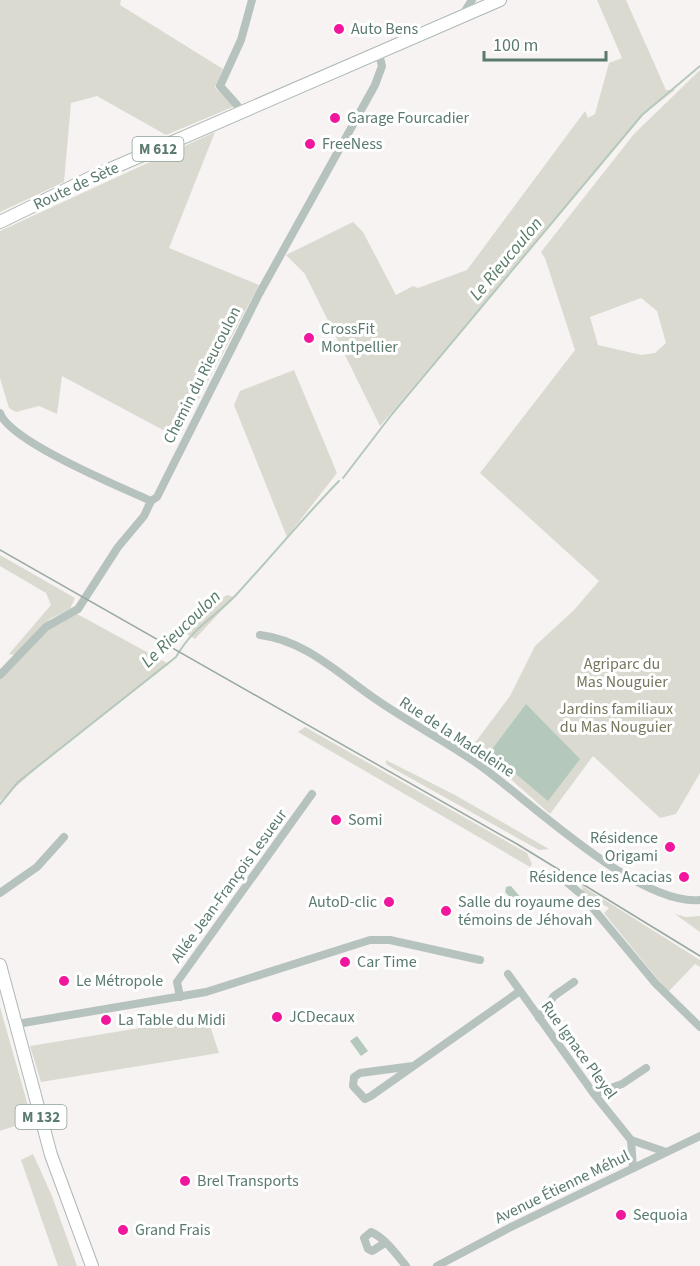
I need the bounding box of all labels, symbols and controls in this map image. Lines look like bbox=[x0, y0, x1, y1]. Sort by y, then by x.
place label: Auto Bens bbox=[351, 18, 418, 40]
marker: Auto Bens bbox=[332, 22, 346, 36]
scale bar bbox=[484, 24, 606, 62]
text: 100 m bbox=[493, 33, 538, 58]
place label: Garage Fourcadier bbox=[347, 107, 470, 129]
marker: Garage Fourcadier bbox=[328, 111, 342, 125]
place label: FreeNess bbox=[322, 133, 383, 155]
road number: M 612 bbox=[132, 137, 184, 161]
marker: FreeNess bbox=[303, 137, 317, 151]
street label: Route de Sète bbox=[30, 157, 122, 215]
water label: Le Rieucoulon bbox=[464, 212, 548, 306]
street label: Chemin du Rieucoulon bbox=[158, 303, 246, 447]
place label: CrossFit Montpellier bbox=[321, 318, 398, 358]
marker: CrossFit Montpellier bbox=[302, 331, 316, 345]
water label: Le Rieucoulon bbox=[136, 585, 226, 673]
park label: Agriparc du Mas Nouguier bbox=[576, 653, 668, 693]
street label: Rue de la Madeleine bbox=[395, 691, 519, 783]
park label: Jardins familiaux du Mas Nouguier bbox=[559, 698, 673, 738]
street label: Allée Jean-François Lesueur bbox=[166, 804, 293, 967]
place label: Somi bbox=[348, 809, 382, 831]
marker: Somi bbox=[329, 813, 343, 827]
place label: Résidence Origami bbox=[590, 827, 658, 867]
marker: Résidence Origami bbox=[663, 840, 677, 854]
place label: Résidence les Acacias bbox=[529, 866, 672, 888]
marker: Résidence les Acacias bbox=[677, 870, 691, 884]
place label: AutoD-clic bbox=[308, 891, 377, 913]
place label: Salle du royaume des témoins de Jéhovah bbox=[458, 891, 601, 931]
marker: AutoD-clic bbox=[382, 895, 396, 909]
marker: Salle du royaume des témoins de Jéhovah bbox=[439, 904, 453, 918]
place label: Car Time bbox=[357, 951, 417, 973]
marker: Car Time bbox=[338, 955, 352, 969]
place label: Le Métropole bbox=[76, 970, 163, 992]
marker: Le Métropole bbox=[57, 974, 71, 988]
street label: Rue Ignace Pleyel bbox=[536, 996, 622, 1104]
place label: JCDecaux bbox=[289, 1006, 355, 1028]
place label: La Table du Midi bbox=[118, 1009, 226, 1031]
marker: JCDecaux bbox=[270, 1010, 284, 1024]
marker: La Table du Midi bbox=[99, 1013, 113, 1027]
road number: M 132 bbox=[15, 1105, 66, 1129]
street label: Avenue Étienne Méhul bbox=[491, 1145, 633, 1229]
place label: Brel Transports bbox=[197, 1170, 299, 1192]
marker: Brel Transports bbox=[178, 1174, 192, 1188]
place label: Sequoia bbox=[633, 1204, 688, 1226]
marker: Sequoia bbox=[614, 1208, 628, 1222]
place label: Grand Frais bbox=[135, 1219, 211, 1241]
marker: Grand Frais bbox=[116, 1223, 130, 1237]

